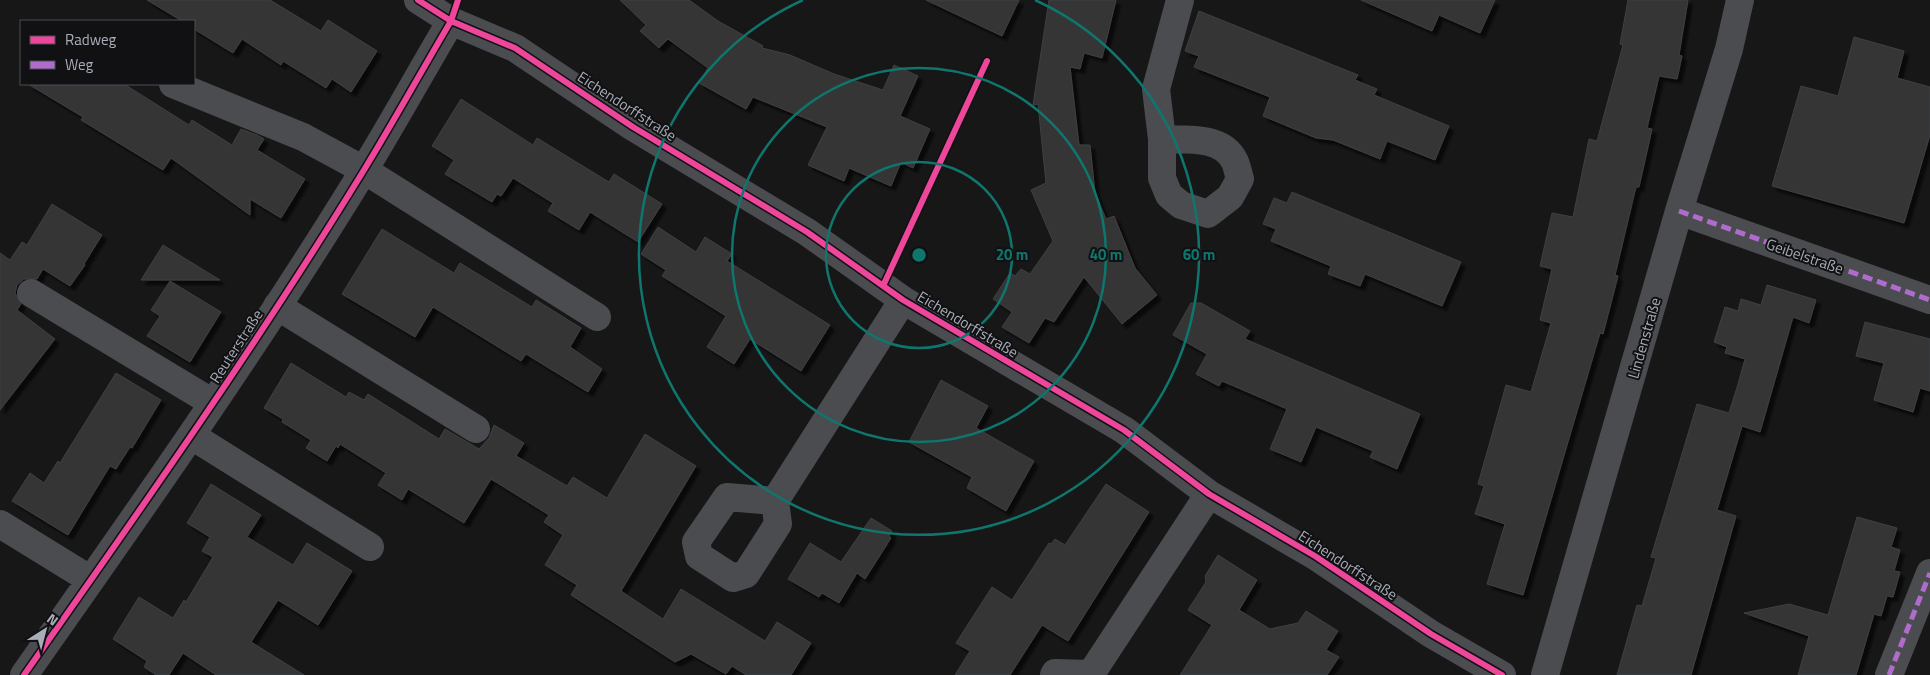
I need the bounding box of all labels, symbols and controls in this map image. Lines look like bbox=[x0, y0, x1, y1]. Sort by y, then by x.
legend bbox=[20, 20, 195, 85]
text: Radweg bbox=[65, 28, 117, 51]
text: Weg bbox=[65, 53, 94, 76]
street label: Eichendorffstraße bbox=[573, 65, 681, 147]
street label: Geibelstraße bbox=[1763, 232, 1847, 280]
text: 20 m bbox=[996, 243, 1028, 266]
text: 40 m bbox=[1090, 243, 1122, 266]
text: 60 m bbox=[1183, 243, 1215, 266]
centre of rings bbox=[910, 246, 928, 264]
street label: Eichendorffstraße bbox=[913, 285, 1023, 363]
street label: Lindenstraße bbox=[1621, 295, 1667, 381]
street label: Reuterstraße bbox=[204, 305, 268, 387]
street label: Eichendorffstraße bbox=[1294, 524, 1402, 606]
north arrow bbox=[20, 605, 70, 655]
text: N bbox=[43, 608, 63, 630]

